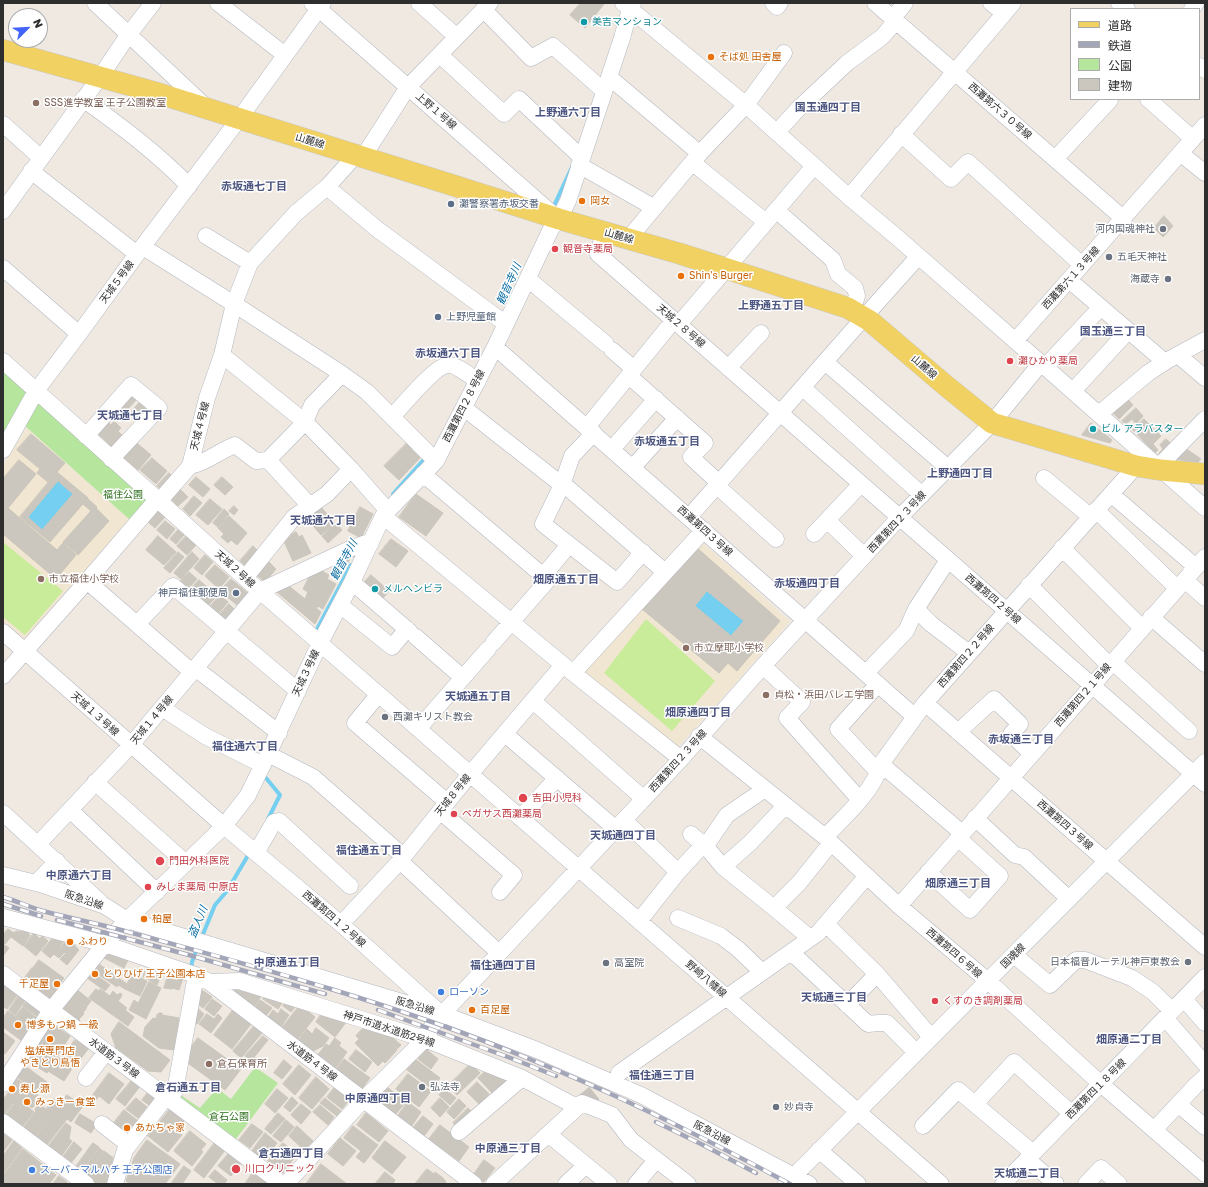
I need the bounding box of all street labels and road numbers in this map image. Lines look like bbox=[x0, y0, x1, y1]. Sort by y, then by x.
street label: 西灘第六３０号線 bbox=[966, 80, 1034, 142]
street label: 上野１号線 bbox=[413, 90, 459, 132]
street label: 山麓線 bbox=[294, 131, 326, 151]
street label: 山麓線 bbox=[603, 226, 635, 246]
street label: 西灘第六１３号線 bbox=[1040, 244, 1102, 312]
street label: 天城５号線 bbox=[97, 258, 137, 306]
street label: 天城２８号線 bbox=[654, 302, 708, 350]
street label: 山麓線 bbox=[909, 353, 939, 381]
street label: 西灘第四２８号線 bbox=[440, 368, 488, 444]
street label: 天城４号線 bbox=[188, 400, 212, 452]
street label: 西灘第四２３号線 bbox=[865, 489, 929, 555]
street label: 西灘第四３号線 bbox=[675, 503, 735, 559]
street label: 天城２号線 bbox=[212, 548, 258, 590]
street label: 西灘第四２号線 bbox=[963, 572, 1023, 626]
street label: 西灘第四２２号線 bbox=[935, 622, 997, 690]
street label: 天城３号線 bbox=[290, 648, 322, 698]
street label: 西灘第四２１号線 bbox=[1052, 661, 1114, 729]
street label: 天城１３号線 bbox=[69, 689, 121, 739]
street label: 天城１４号線 bbox=[128, 693, 176, 747]
street label: 西灘第四２３号線 bbox=[647, 727, 709, 795]
street label: 天城８号線 bbox=[433, 772, 473, 818]
street label: 西灘第四３号線 bbox=[1035, 798, 1095, 852]
street label: 阪急沿線 bbox=[63, 888, 105, 912]
street label: 西灘第四１２号線 bbox=[300, 888, 368, 950]
street label: 西灘第四６号線 bbox=[924, 926, 984, 980]
street label: 国魂線 bbox=[998, 941, 1028, 971]
street label: 野崎八幡線 bbox=[683, 958, 729, 1000]
street label: 阪急沿線 bbox=[394, 994, 436, 1018]
street label: 神戸市道水道筋2号線 bbox=[342, 1008, 436, 1050]
street label: 水道筋３号線 bbox=[86, 1035, 142, 1081]
street label: 水道筋４号線 bbox=[284, 1038, 340, 1084]
street label: 西灘第四１８号線 bbox=[1063, 1056, 1129, 1122]
street label: 阪急沿線 bbox=[692, 1118, 732, 1148]

